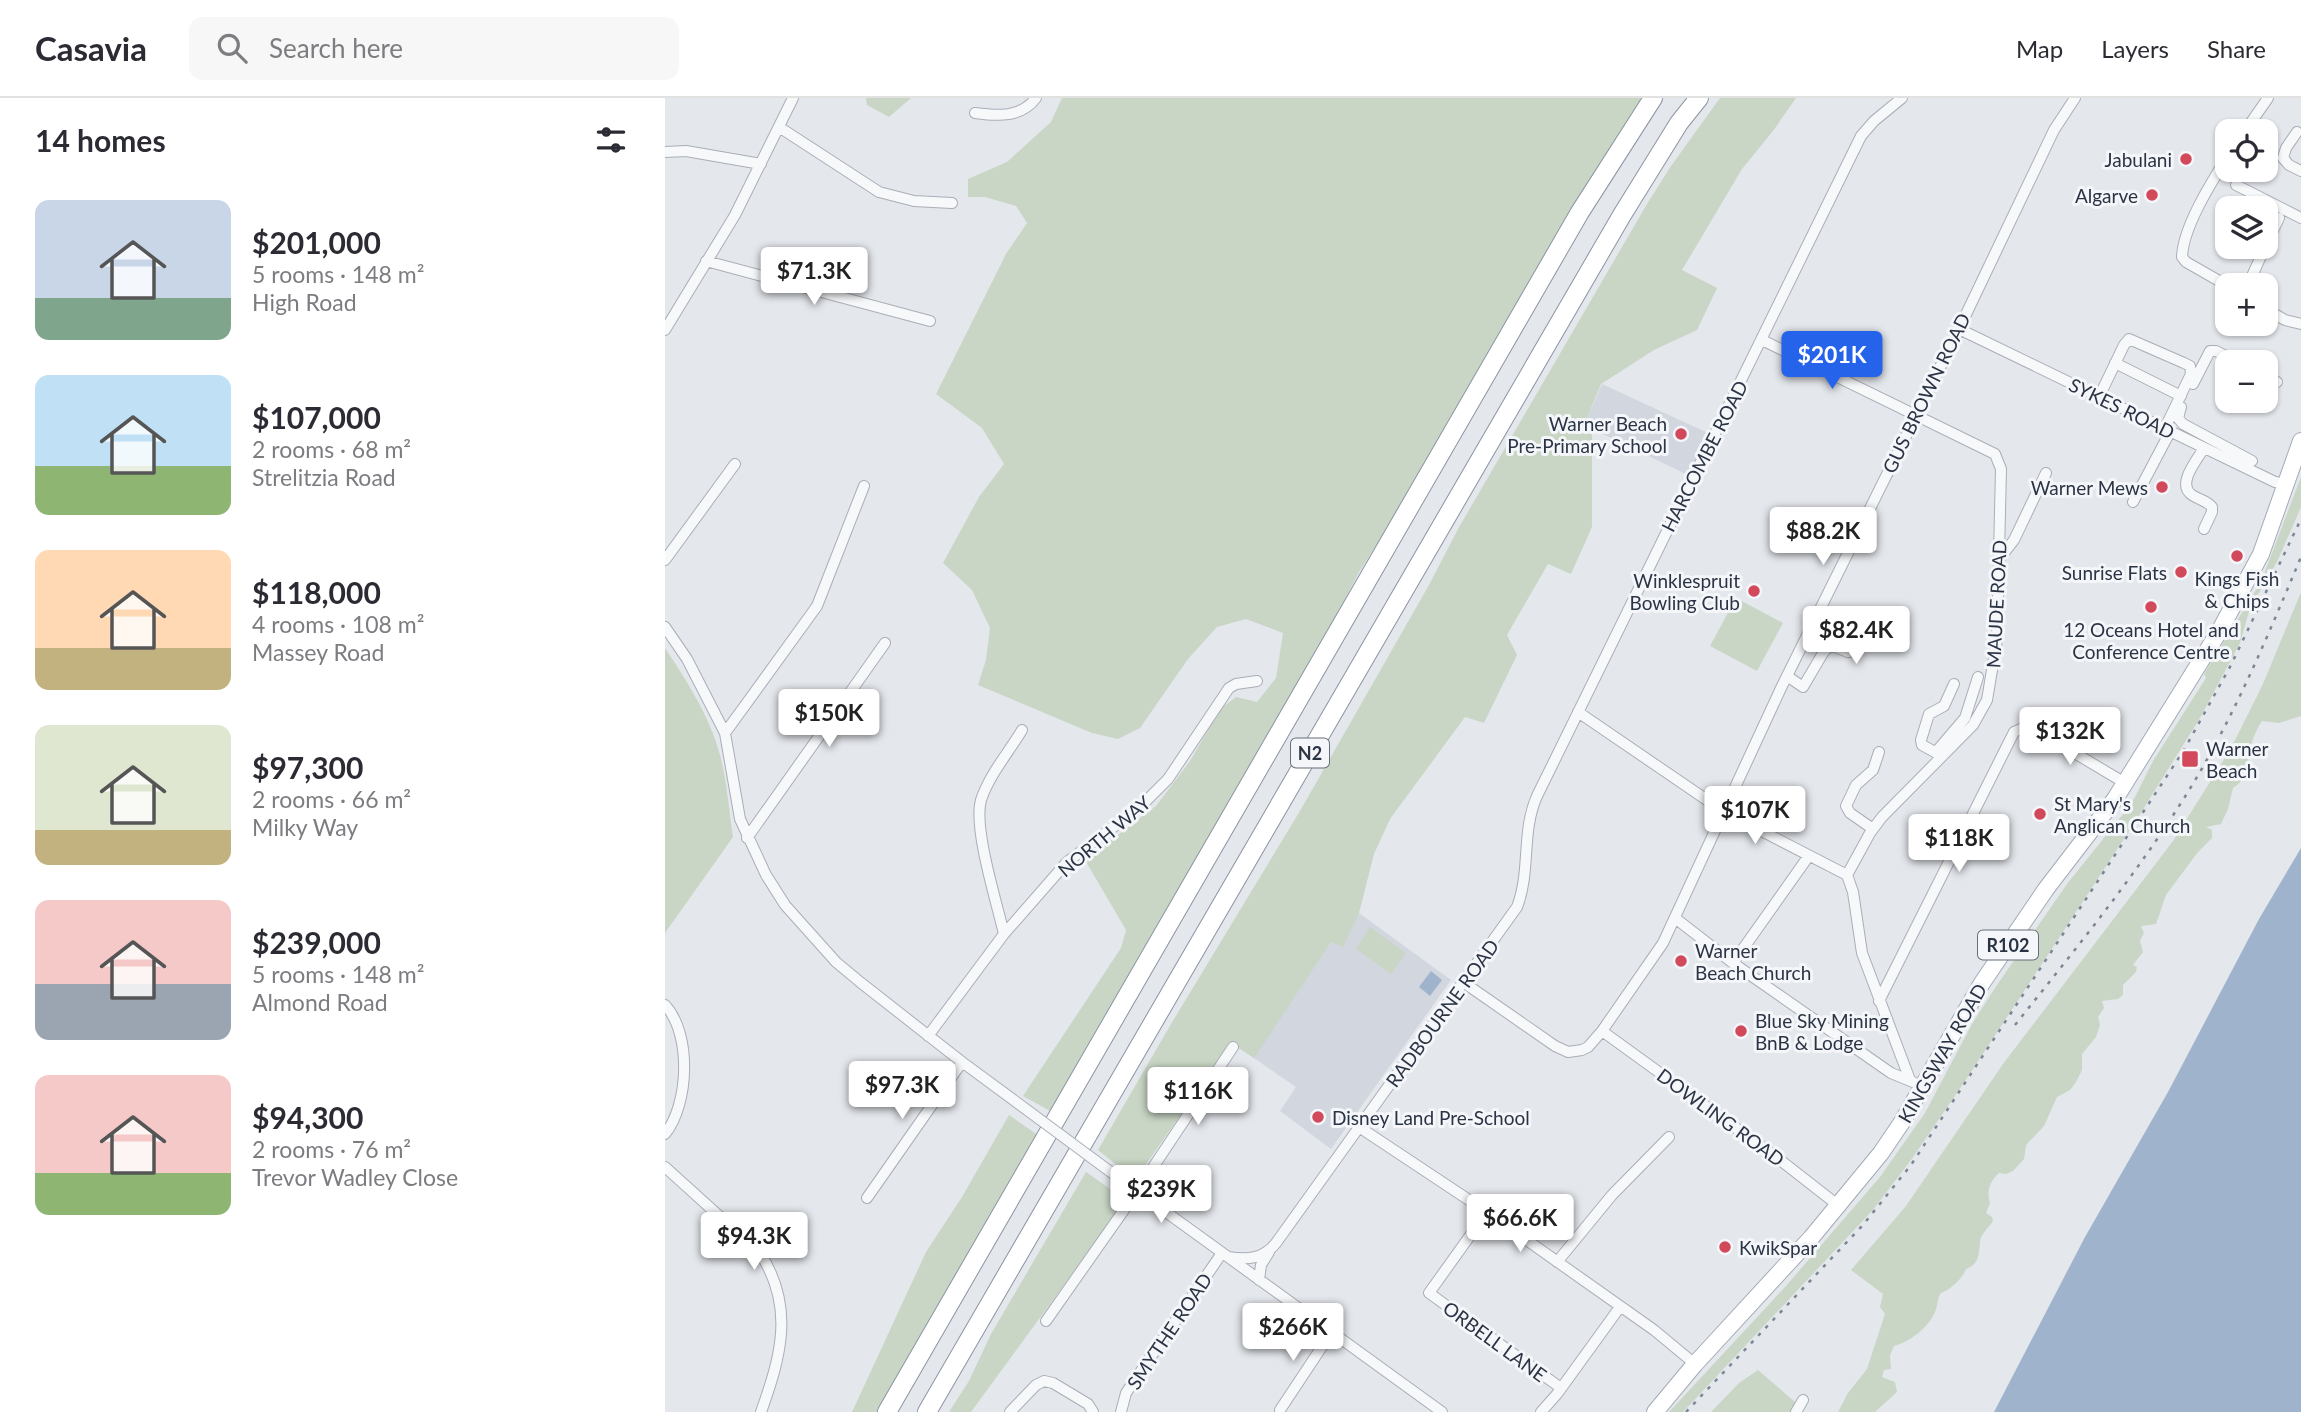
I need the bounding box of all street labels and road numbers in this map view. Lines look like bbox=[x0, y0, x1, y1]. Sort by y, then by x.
street label: GUS BROWN ROAD bbox=[1877, 309, 1975, 477]
street label: SYKES ROAD bbox=[2065, 373, 2179, 443]
street label: HARCOMBE ROAD bbox=[1656, 377, 1752, 535]
street label: MAUDE ROAD bbox=[1981, 539, 2011, 669]
road number: N2 bbox=[1291, 738, 1329, 768]
street label: NORTH WAY bbox=[1053, 791, 1155, 881]
road number: R102 bbox=[1978, 930, 2038, 960]
street label: RADBOURNE ROAD bbox=[1381, 935, 1503, 1091]
street label: KINGSWAY ROAD bbox=[1893, 979, 1991, 1127]
street label: DOWLING ROAD bbox=[1653, 1063, 1789, 1171]
street label: SMYTHE ROAD bbox=[1122, 1268, 1216, 1394]
street label: ORBELL LANE bbox=[1439, 1296, 1551, 1386]

